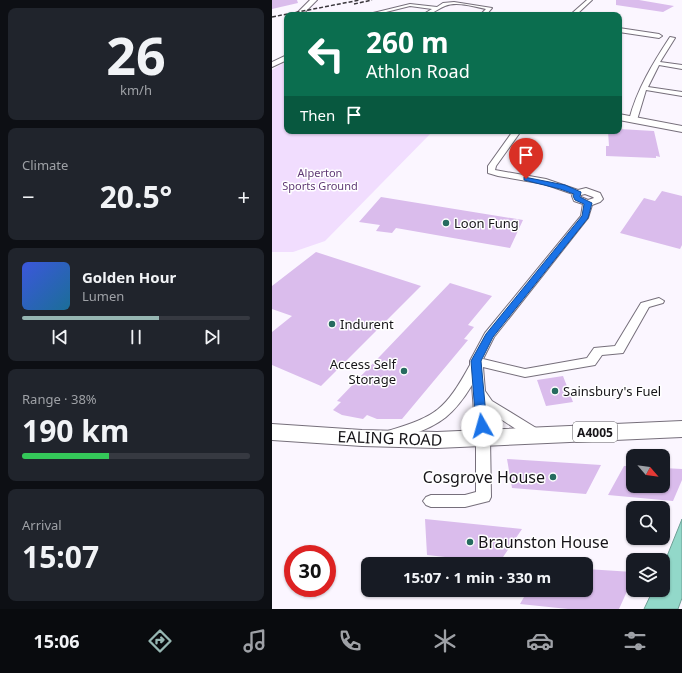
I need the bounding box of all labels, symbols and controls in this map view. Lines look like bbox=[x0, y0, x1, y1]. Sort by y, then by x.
text: 26 bbox=[106, 19, 166, 90]
text: 260 m bbox=[366, 23, 449, 61]
icon: left bbox=[300, 28, 352, 80]
text: Athlon Road bbox=[366, 59, 470, 83]
text: km/h bbox=[120, 81, 152, 99]
icon: arrive bbox=[343, 104, 365, 126]
text: Then bbox=[300, 105, 335, 125]
pin bbox=[509, 138, 543, 179]
icon: arrive bbox=[515, 144, 537, 166]
text: Climate bbox=[22, 156, 68, 174]
park label: Alperton Sports Ground bbox=[282, 165, 358, 193]
text: 20.5° bbox=[100, 176, 172, 217]
text: − bbox=[22, 181, 35, 211]
text: + bbox=[237, 181, 250, 211]
place label: Loon Fung bbox=[454, 214, 519, 232]
marker: Loon Fung bbox=[441, 218, 451, 228]
text: Golden Hour bbox=[82, 267, 176, 287]
text: Lumen bbox=[82, 287, 124, 305]
place label: Indurent bbox=[340, 315, 394, 333]
marker: Indurent bbox=[327, 319, 337, 329]
icon: previous bbox=[49, 326, 71, 348]
icon: pause bbox=[125, 326, 147, 348]
icon: next bbox=[201, 326, 223, 348]
place label: Access Self Storage bbox=[330, 355, 398, 388]
marker: Access Self Storage bbox=[399, 366, 409, 376]
place label: Sainsbury's Fuel bbox=[563, 382, 661, 400]
marker: Sainsbury's Fuel bbox=[550, 386, 560, 396]
text: Range · 38% bbox=[22, 390, 97, 408]
position arrow bbox=[461, 405, 503, 447]
text: 190 km bbox=[22, 410, 129, 451]
road number: A4005 bbox=[573, 422, 617, 442]
street label: EALING ROAD bbox=[337, 425, 443, 451]
north arrow bbox=[626, 449, 670, 493]
map controls bbox=[626, 449, 670, 597]
place label: Cosgrove House bbox=[423, 466, 545, 488]
marker: Cosgrove House bbox=[548, 472, 558, 482]
button: search bbox=[626, 501, 670, 545]
text: Arrival bbox=[22, 516, 62, 534]
place label: Braunston House bbox=[478, 531, 609, 553]
text: 15:07 bbox=[22, 536, 99, 577]
marker: Braunston House bbox=[465, 537, 475, 547]
speed limit sign: 30 bbox=[284, 545, 336, 597]
button: layers bbox=[626, 553, 670, 597]
text: 15:07 · 1 min · 330 m bbox=[403, 567, 551, 587]
icon: directions bbox=[146, 627, 174, 655]
icon: music bbox=[241, 627, 269, 655]
icon: phone bbox=[336, 627, 364, 655]
icon: climate bbox=[431, 627, 459, 655]
icon: car bbox=[526, 627, 554, 655]
icon: filters bbox=[621, 627, 649, 655]
text: 15:06 bbox=[33, 629, 80, 653]

